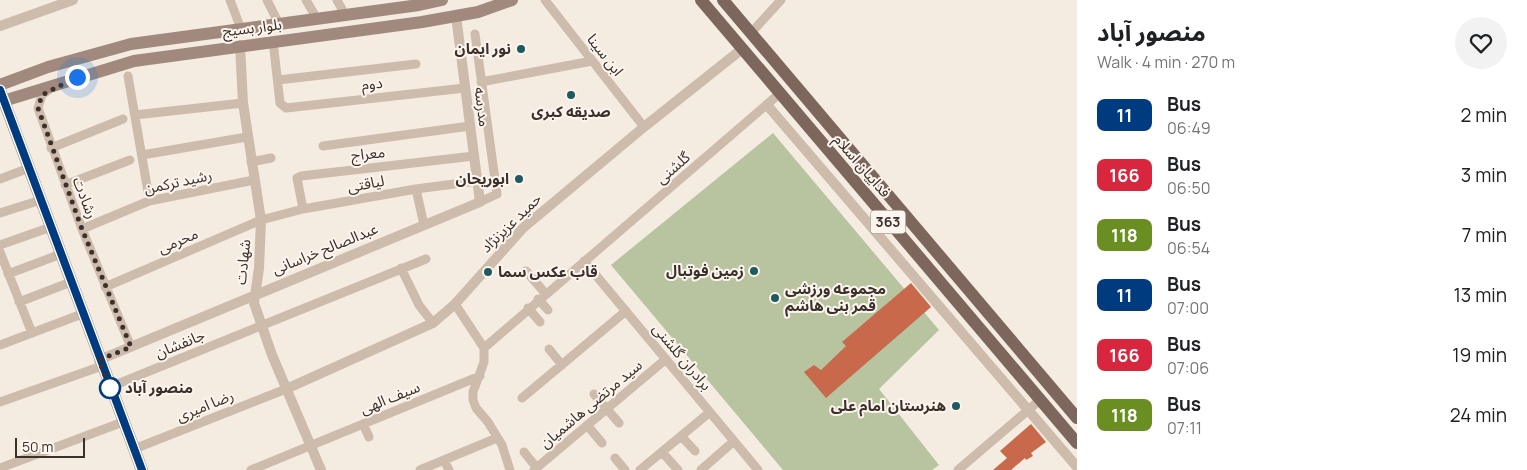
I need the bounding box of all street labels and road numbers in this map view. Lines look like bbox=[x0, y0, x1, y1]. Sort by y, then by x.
street label: بلوار بسیج bbox=[221, 13, 283, 44]
street label: ابن سینا bbox=[582, 29, 629, 80]
street label: دوم bbox=[360, 72, 384, 96]
street label: مدرسه bbox=[470, 86, 495, 128]
street label: فداییان اسلام bbox=[828, 130, 896, 203]
street label: معراج bbox=[350, 141, 386, 168]
street label: گلشنی bbox=[651, 146, 695, 189]
street label: رشید ترکمن bbox=[142, 164, 214, 199]
street label: لیاقتی bbox=[346, 170, 386, 197]
street label: رشادت bbox=[68, 174, 103, 222]
street label: حمید عزیزنژاد bbox=[476, 188, 546, 257]
road number: 363 bbox=[870, 210, 906, 233]
street label: عبدالصالح خراسانی bbox=[269, 218, 382, 281]
street label: محرمی bbox=[155, 223, 201, 258]
street label: شهادت bbox=[230, 238, 255, 286]
street label: برادران گلشنی bbox=[648, 319, 717, 395]
street label: جانفشان bbox=[152, 324, 208, 363]
street label: سید مرتضی هاشمیان bbox=[535, 354, 647, 453]
street label: سیف الهی bbox=[357, 376, 423, 419]
street label: رضا امیری bbox=[173, 384, 237, 427]

